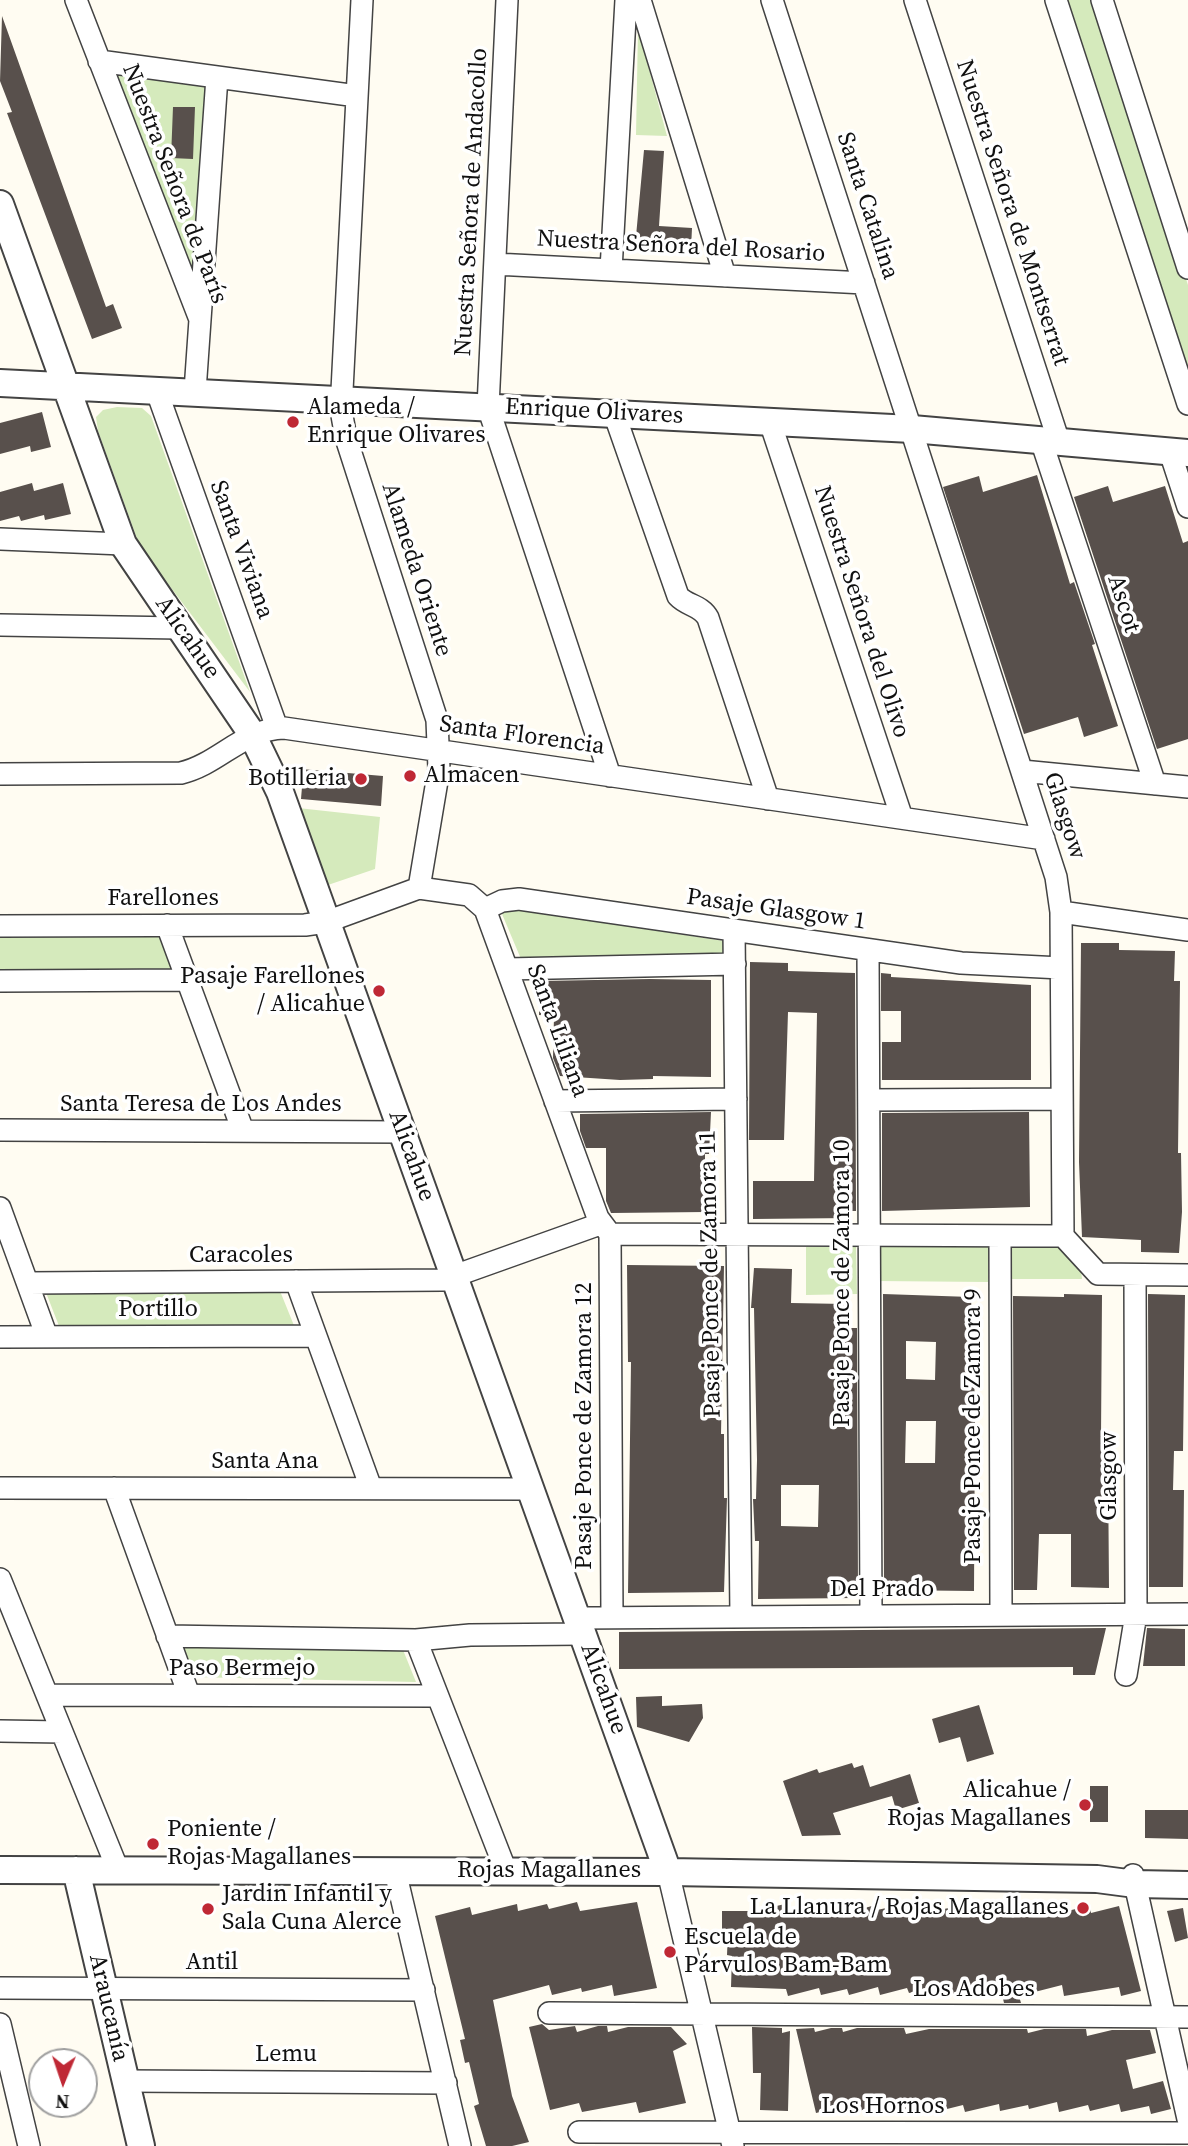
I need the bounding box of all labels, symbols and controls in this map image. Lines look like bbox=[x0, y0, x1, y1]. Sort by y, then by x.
street label: Nuestra Señora de Andacollo bbox=[450, 47, 494, 357]
street label: Nuestra Señora de Montserrat bbox=[949, 57, 1075, 369]
street label: Nuestra Señora de París bbox=[115, 60, 233, 308]
street label: Santa Catalina bbox=[830, 129, 904, 283]
street label: Nuestra Señora del Rosario bbox=[536, 225, 826, 269]
street label: Enrique Olivares bbox=[504, 393, 684, 431]
place label: Alameda / Enrique Olivares bbox=[307, 394, 486, 450]
marker: Alameda / Enrique Olivares bbox=[285, 414, 301, 430]
street label: Santa Viviana bbox=[203, 477, 279, 623]
street label: Alameda Oriente bbox=[374, 479, 458, 661]
street label: Nuestra Señora del Olivo bbox=[807, 482, 915, 742]
street label: Ascot bbox=[1100, 572, 1146, 636]
street label: Alicahue bbox=[148, 591, 226, 685]
street label: Santa Florencia bbox=[438, 710, 606, 762]
place label: Almacen bbox=[424, 762, 519, 790]
place label: Botilleria bbox=[248, 765, 347, 793]
marker: Almacen bbox=[402, 768, 418, 784]
street label: Glasgow bbox=[1036, 769, 1092, 863]
marker: Botilleria bbox=[353, 771, 369, 787]
street label: Pasaje Glasgow 1 bbox=[685, 883, 867, 937]
street label: Farellones bbox=[107, 885, 219, 913]
street label: Santa Liliana bbox=[520, 961, 594, 1101]
place label: Pasaje Farellones / Alicahue bbox=[180, 963, 365, 1019]
marker: Pasaje Farellones / Alicahue bbox=[371, 983, 387, 999]
street label: Santa Teresa de Los Andes bbox=[60, 1091, 342, 1119]
street label: Alicahue bbox=[381, 1107, 441, 1205]
street label: Pasaje Ponce de Zamora 11 bbox=[694, 1130, 728, 1418]
street label: Pasaje Ponce de Zamora 10 bbox=[829, 1139, 857, 1427]
street label: Caracoles bbox=[189, 1242, 293, 1270]
street label: Pasaje Ponce de Zamora 12 bbox=[571, 1282, 599, 1570]
street label: Pasaje Ponce de Zamora 9 bbox=[960, 1288, 988, 1564]
street label: Portillo bbox=[118, 1296, 198, 1324]
street label: Glasgow bbox=[1096, 1431, 1124, 1521]
street label: Santa Ana bbox=[211, 1448, 319, 1476]
street label: Del Prado bbox=[830, 1576, 934, 1604]
street label: Alicahue bbox=[573, 1640, 633, 1738]
street label: Paso Bermejo bbox=[169, 1655, 315, 1683]
place label: Alicahue / Rojas Magallanes bbox=[887, 1777, 1071, 1833]
marker: Alicahue / Rojas Magallanes bbox=[1077, 1797, 1093, 1813]
place label: Poniente / Rojas Magallanes bbox=[167, 1816, 351, 1872]
marker: Poniente / Rojas Magallanes bbox=[145, 1836, 161, 1852]
street label: Rojas Magallanes bbox=[457, 1857, 641, 1885]
place label: Jardin Infantil y Sala Cuna Alerce bbox=[222, 1881, 402, 1937]
place label: La Llanura / Rojas Magallanes bbox=[750, 1894, 1069, 1922]
marker: La Llanura / Rojas Magallanes bbox=[1075, 1900, 1091, 1916]
marker: Jardin Infantil y Sala Cuna Alerce bbox=[200, 1901, 216, 1917]
place label: Escuela de Párvulos Bam-Bam bbox=[684, 1924, 888, 1980]
marker: Escuela de Párvulos Bam-Bam bbox=[662, 1944, 678, 1960]
street label: Antil bbox=[186, 1949, 238, 1977]
street label: Araucanía bbox=[82, 1951, 134, 2065]
street label: Los Adobes bbox=[913, 1976, 1035, 2004]
street label: Lemu bbox=[255, 2041, 317, 2069]
north arrow bbox=[28, 2048, 98, 2118]
text: N bbox=[55, 2089, 70, 2115]
street label: Los Hornos bbox=[821, 2093, 945, 2121]

